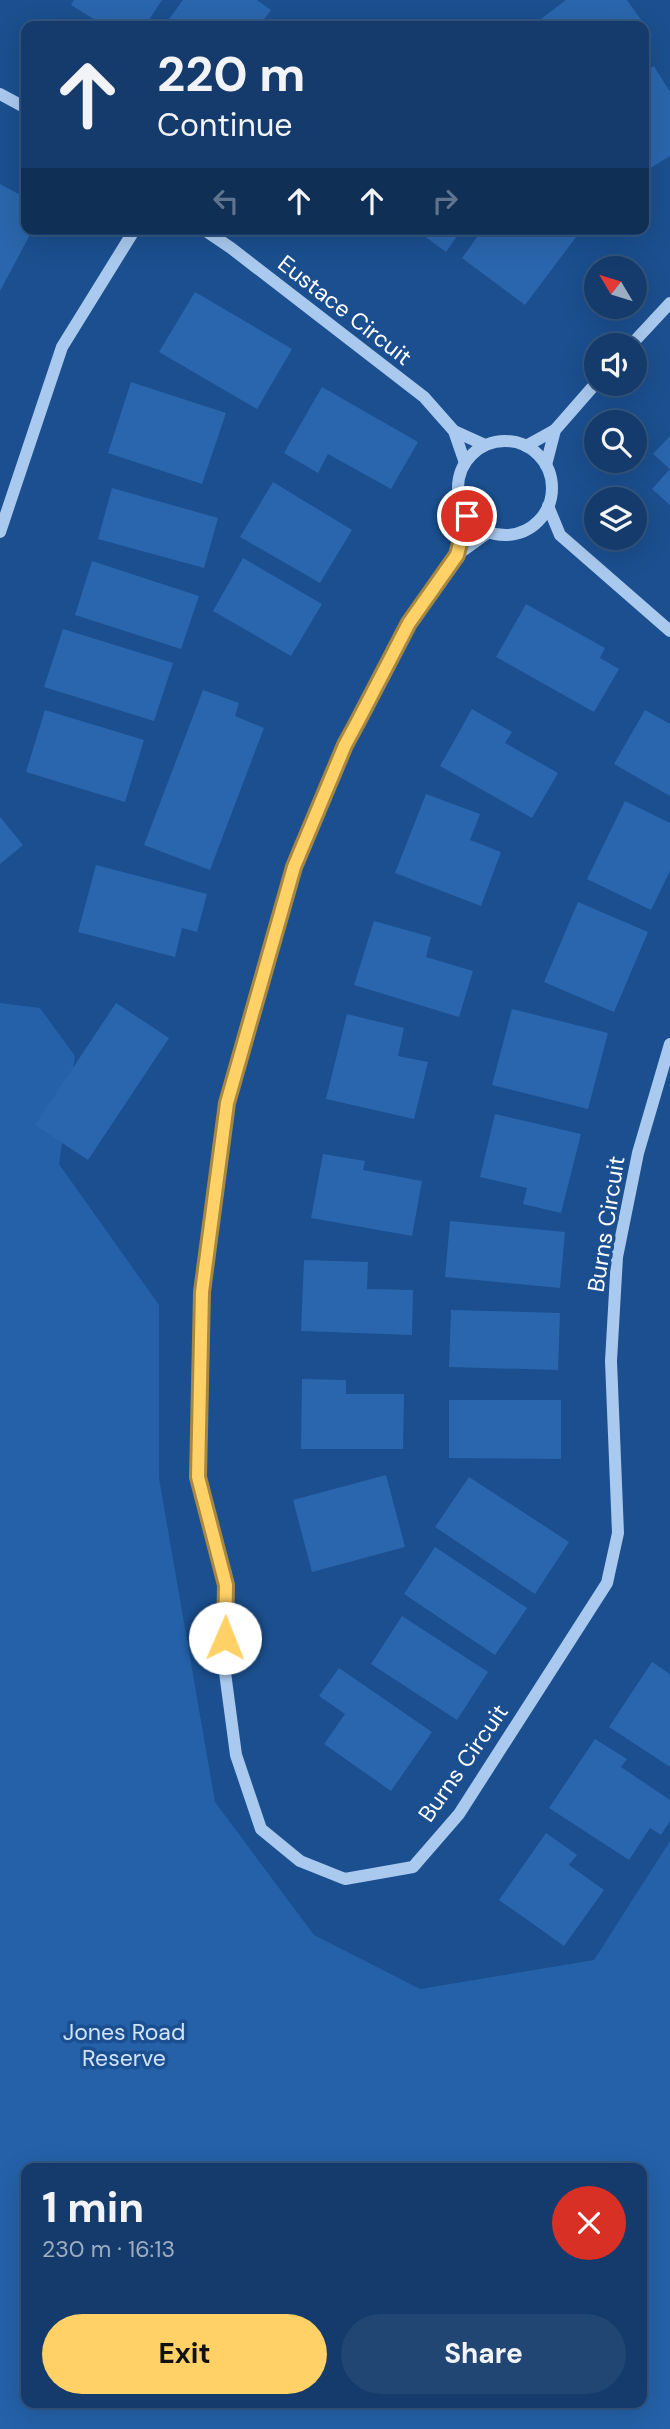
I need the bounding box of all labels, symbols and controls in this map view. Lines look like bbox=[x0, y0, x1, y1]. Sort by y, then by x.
text: 220 m bbox=[157, 42, 305, 106]
icon: ahead bbox=[42, 49, 133, 140]
text: Continue bbox=[157, 104, 292, 146]
icon: left bbox=[207, 182, 245, 220]
icon: ahead bbox=[280, 182, 318, 220]
icon: ahead bbox=[353, 182, 391, 220]
icon: right bbox=[426, 182, 464, 220]
street label: Eustace Circuit bbox=[272, 248, 418, 372]
north arrow bbox=[584, 256, 648, 318]
map controls bbox=[584, 256, 647, 550]
button: sound bbox=[584, 333, 647, 396]
button: search bbox=[584, 410, 647, 473]
pin bbox=[437, 486, 497, 546]
button: layers bbox=[584, 487, 647, 550]
icon: arrive bbox=[448, 497, 486, 535]
street label: Burns Circuit bbox=[580, 1154, 632, 1294]
position arrow bbox=[188, 1601, 262, 1675]
street label: Burns Circuit bbox=[411, 1698, 515, 1828]
park label: Jones Road Reserve bbox=[63, 2017, 185, 2073]
text: 1 min bbox=[42, 2180, 144, 2235]
button: close bbox=[552, 2186, 626, 2260]
text: 230 m · 16:13 bbox=[42, 2234, 175, 2264]
button: Exit bbox=[42, 2314, 327, 2394]
button: Share bbox=[341, 2314, 626, 2394]

